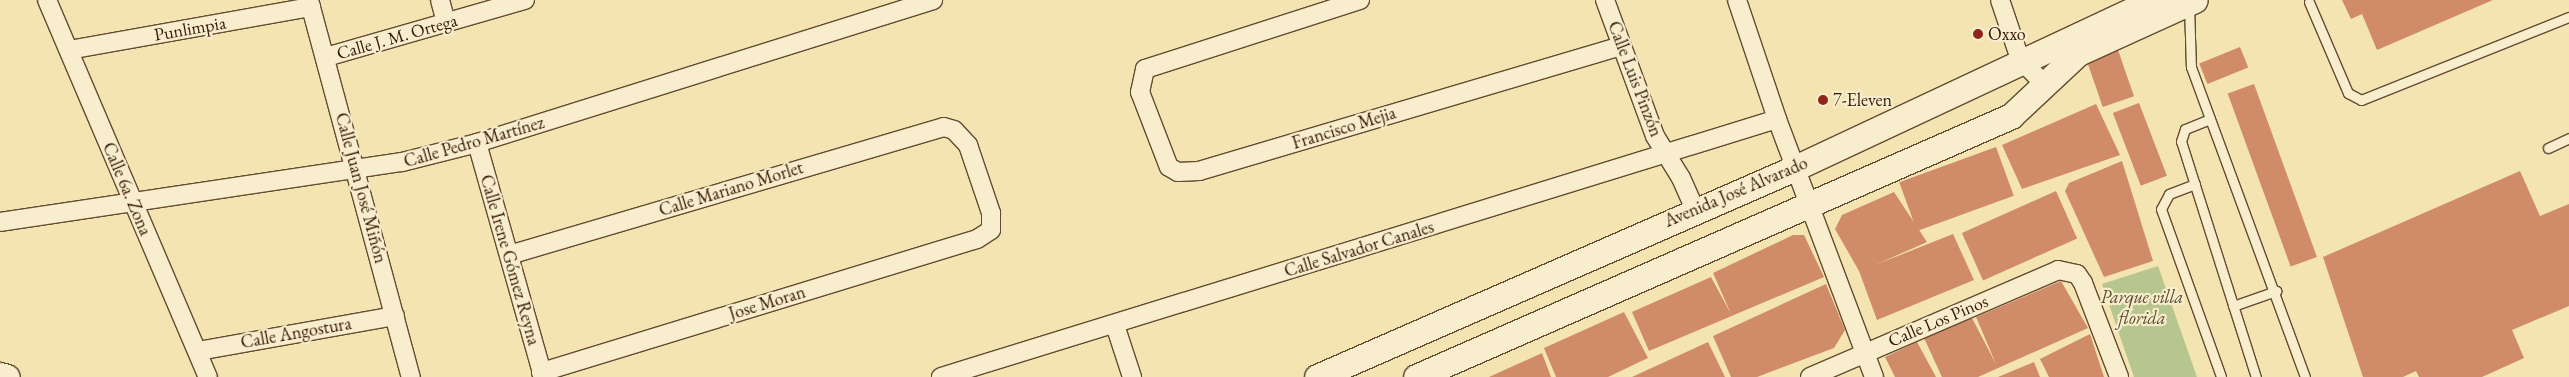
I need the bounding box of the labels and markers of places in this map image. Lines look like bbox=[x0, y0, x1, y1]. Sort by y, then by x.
place label: Oxxo bbox=[1988, 23, 2026, 45]
marker: Oxxo bbox=[1972, 28, 1984, 40]
place label: 7-Eleven bbox=[1833, 89, 1892, 111]
marker: 7-Eleven bbox=[1817, 94, 1829, 106]

